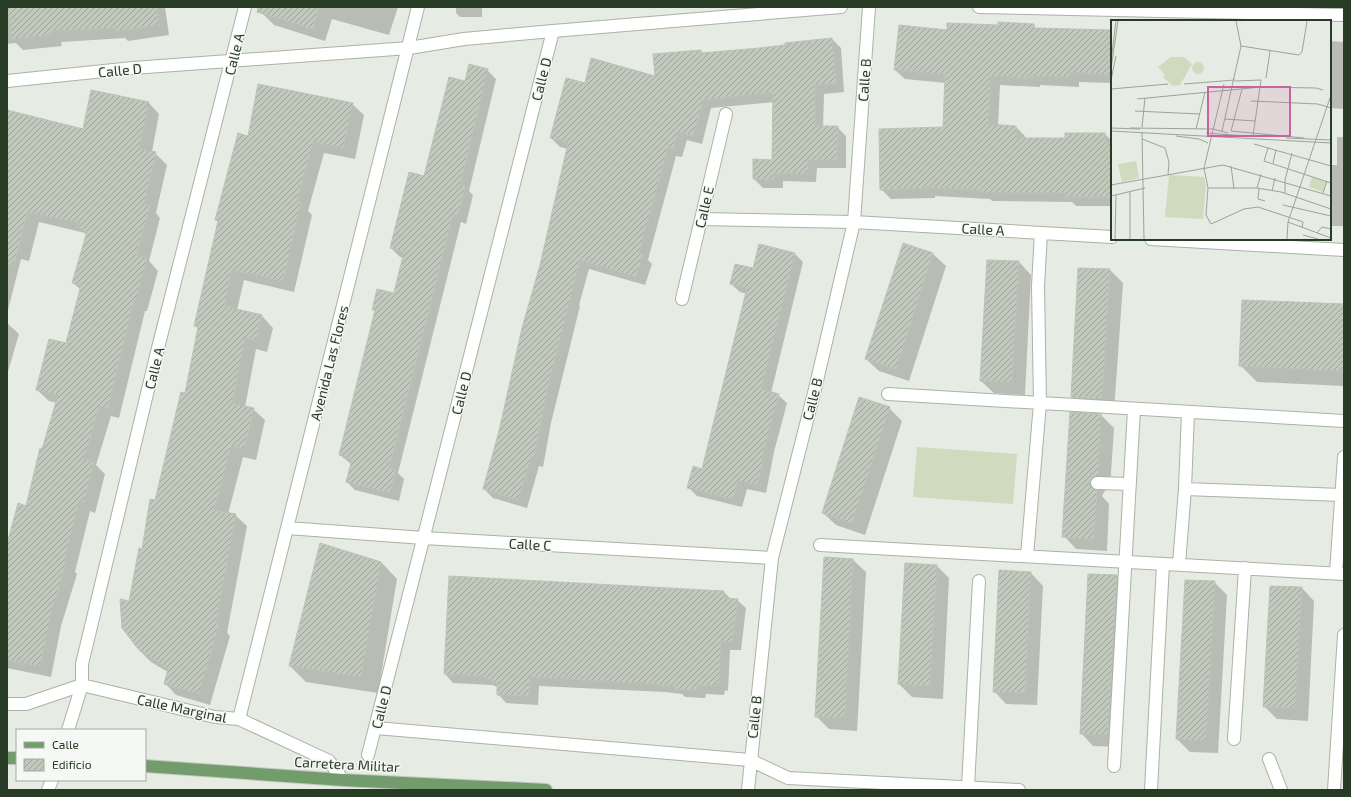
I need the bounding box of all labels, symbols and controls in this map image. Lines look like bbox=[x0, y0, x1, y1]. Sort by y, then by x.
inset map bbox=[1111, 20, 1331, 240]
street label: Calle A bbox=[221, 31, 248, 77]
street label: Calle D bbox=[527, 56, 555, 102]
street label: Calle B bbox=[854, 58, 874, 102]
street label: Calle D bbox=[97, 60, 143, 80]
street label: Calle E bbox=[691, 184, 717, 230]
street label: Calle A bbox=[961, 219, 1005, 239]
street label: Avenida Las Flores bbox=[306, 303, 352, 423]
street label: Calle A bbox=[141, 345, 168, 391]
street label: Calle D bbox=[447, 370, 475, 416]
street label: Calle B bbox=[799, 376, 825, 422]
street label: Calle C bbox=[508, 534, 552, 554]
street label: Calle D bbox=[367, 684, 395, 730]
street label: Calle Marginal bbox=[136, 690, 229, 726]
street label: Calle B bbox=[743, 695, 765, 739]
legend bbox=[16, 729, 146, 781]
text: Calle bbox=[52, 737, 79, 751]
street label: Carretera Militar bbox=[294, 753, 401, 775]
text: Edificio bbox=[52, 757, 92, 771]

